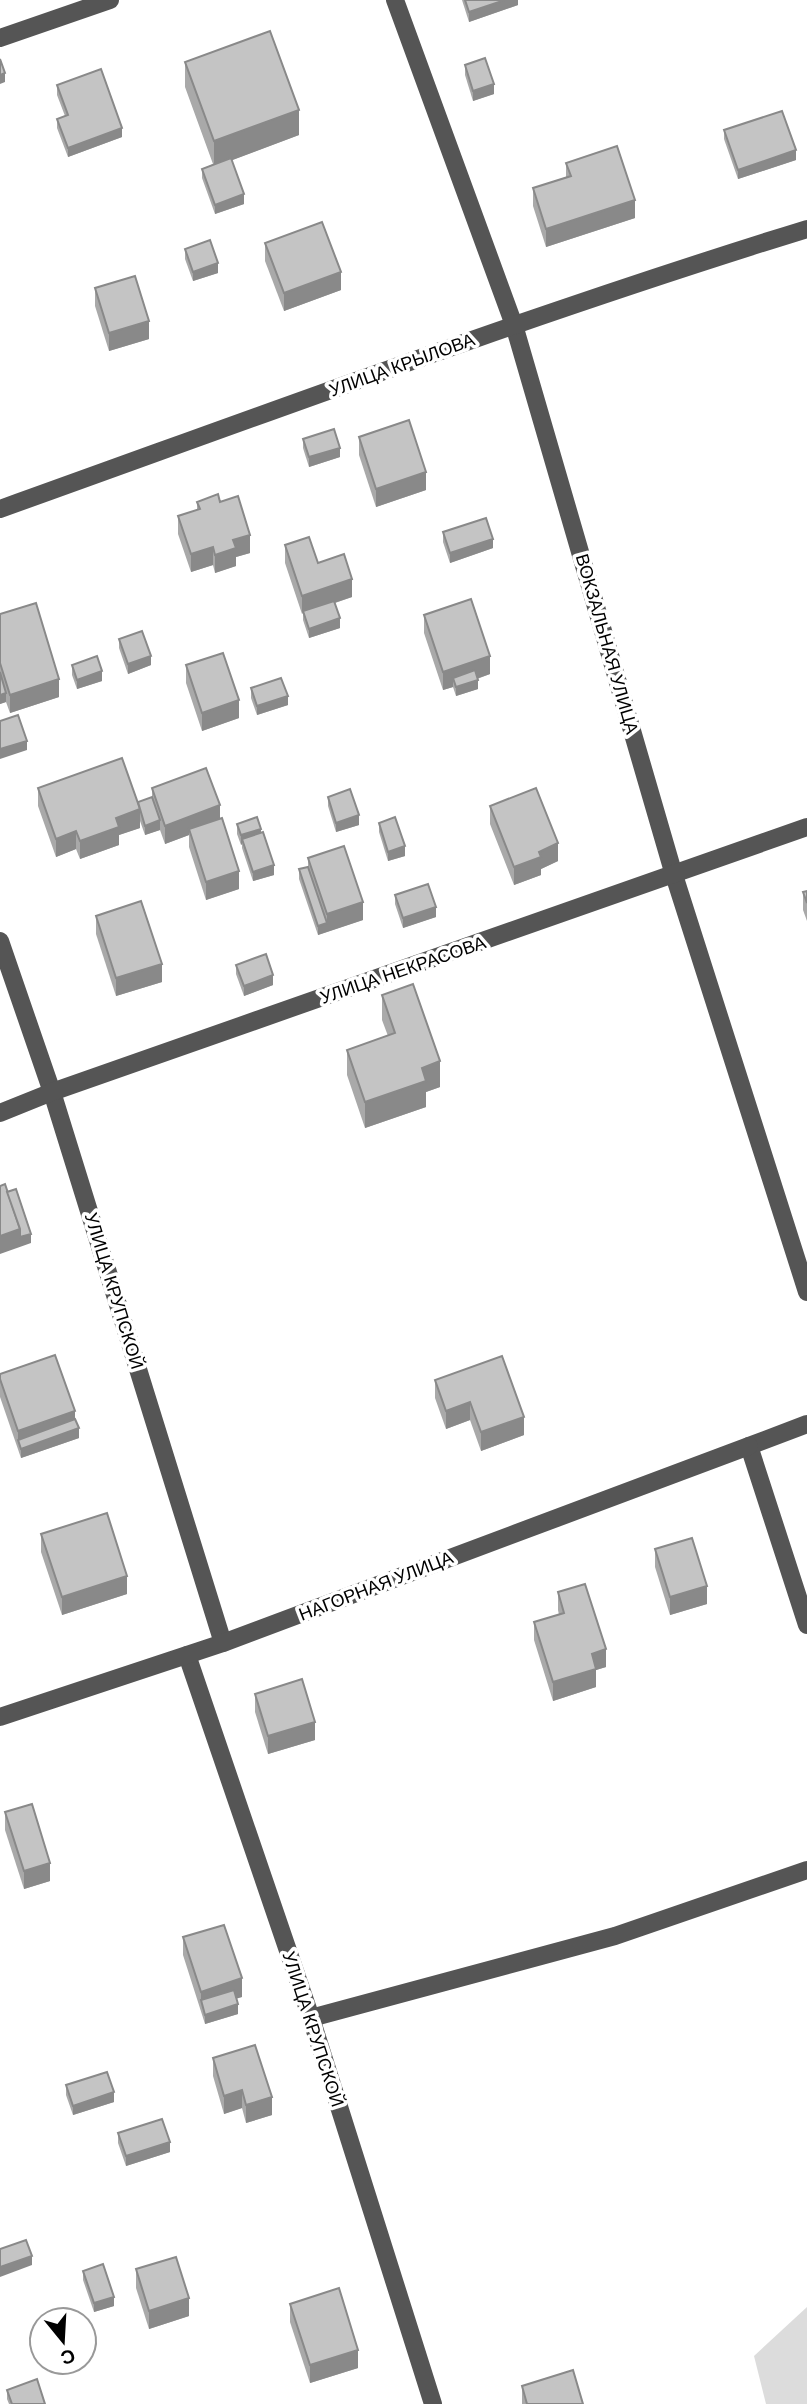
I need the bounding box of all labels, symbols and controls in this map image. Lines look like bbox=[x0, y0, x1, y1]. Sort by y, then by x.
street label: УЛИЦА КРЫЛОВА bbox=[326, 327, 478, 403]
street label: ВОКЗАЛЬНАЯ УЛИЦА bbox=[570, 551, 644, 737]
street label: УЛИЦА НЕКРАСОВА bbox=[317, 930, 489, 1010]
street label: УЛИЦА КРУПСКОЙ bbox=[79, 1210, 149, 1372]
street label: НАГОРНАЯ УЛИЦА bbox=[295, 1546, 457, 1626]
street label: УЛИЦА КРУПСКОЙ bbox=[276, 1948, 350, 2110]
north arrow bbox=[28, 2306, 98, 2376]
text: С bbox=[57, 2343, 78, 2371]

